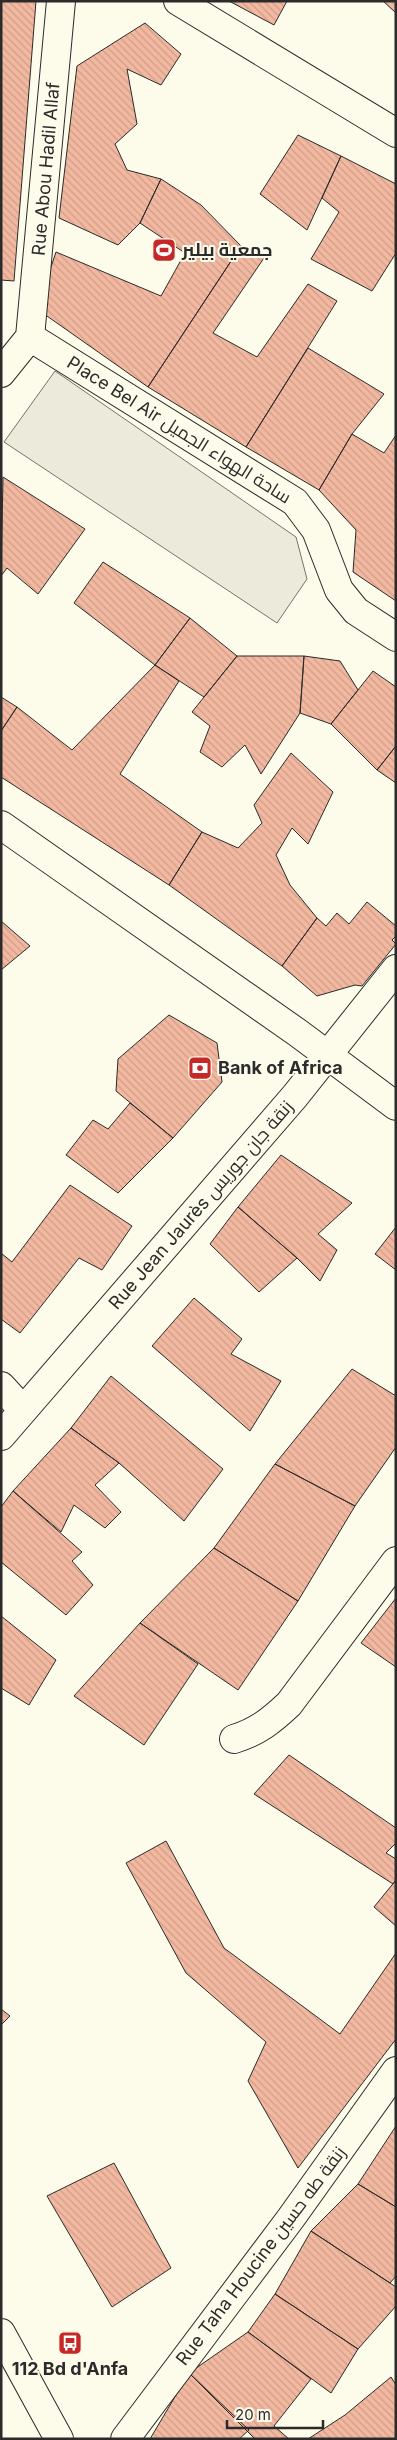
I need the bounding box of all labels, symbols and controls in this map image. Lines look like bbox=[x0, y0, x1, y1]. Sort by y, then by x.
street label: Rue Abou Hadil Allaf bbox=[27, 81, 64, 257]
sports icon: جمعية بيلير bbox=[151, 237, 177, 263]
place label: جمعية بيلير bbox=[181, 239, 272, 261]
street label: Place Bel Air ساحة الهواء الجميل bbox=[63, 352, 295, 508]
bank icon: Bank of Africa bbox=[187, 1055, 213, 1081]
place label: Bank of Africa bbox=[218, 1057, 343, 1078]
street label: Rue Jean Jaurès زنقة جان جوريس bbox=[104, 1096, 298, 1314]
street label: Rue Taha Houcine زنقة طه حسين bbox=[171, 2142, 351, 2370]
bus stop icon: 112 Bd d'Anfa bbox=[57, 2330, 83, 2356]
place label: 112 Bd d'Anfa bbox=[12, 2358, 128, 2379]
scale bar bbox=[227, 2398, 323, 2430]
text: 20 m bbox=[235, 2405, 271, 2424]

